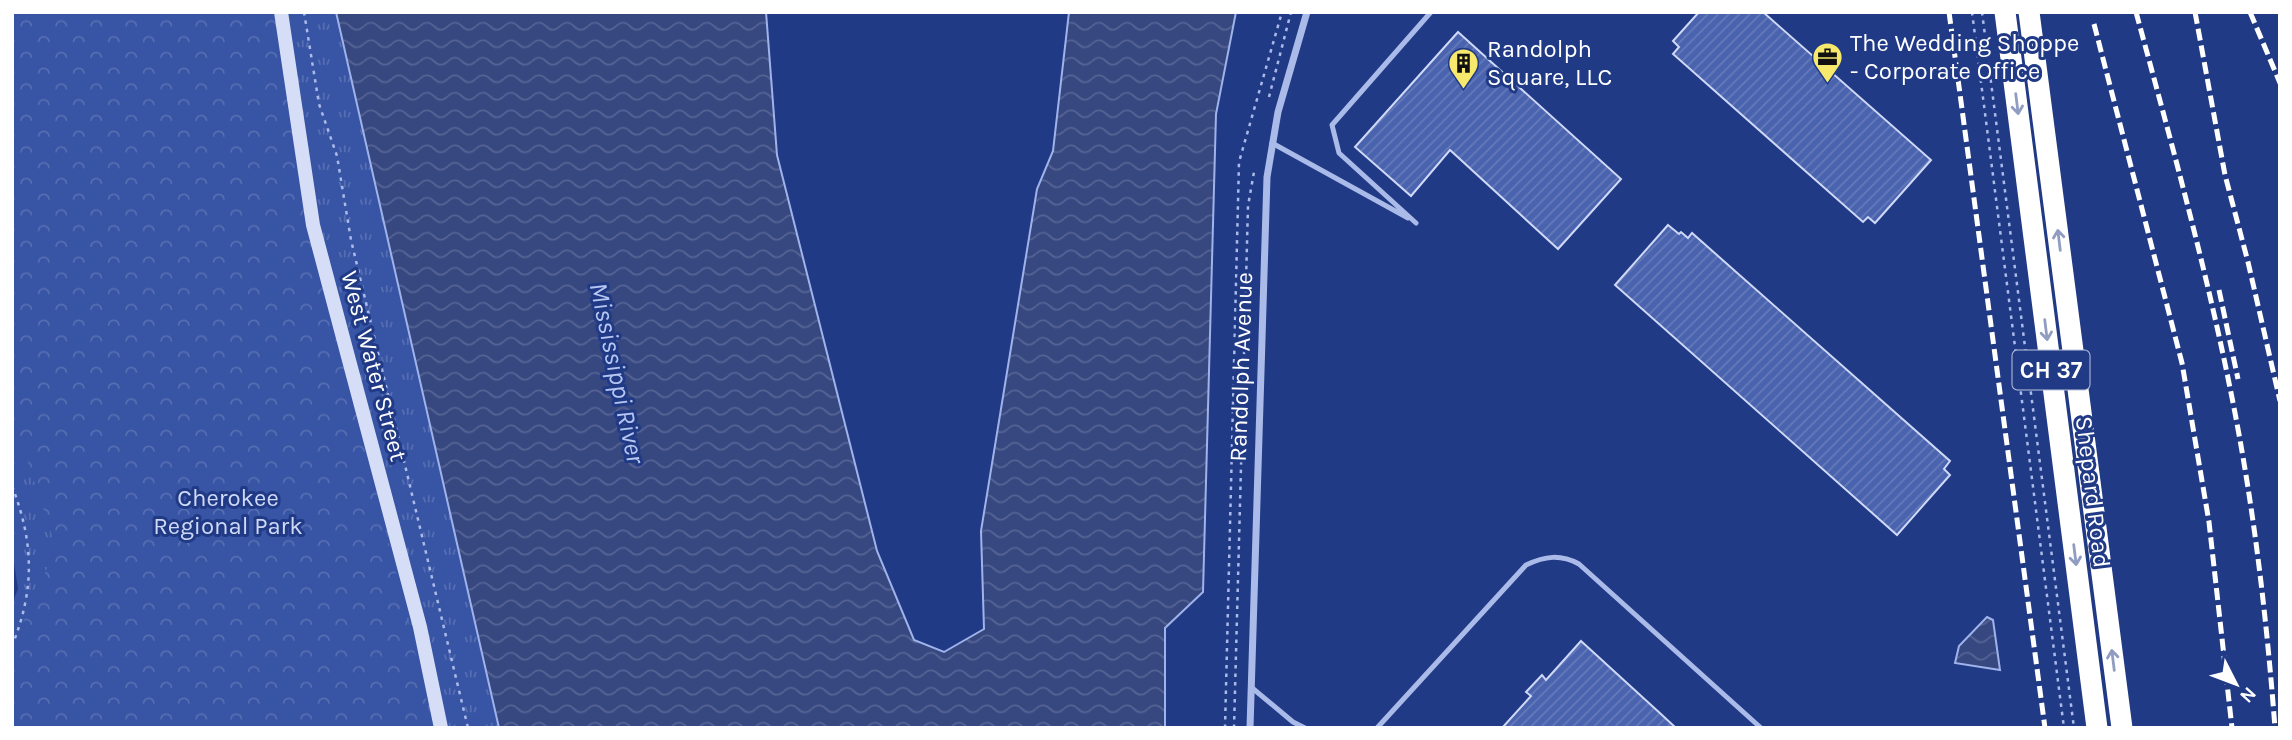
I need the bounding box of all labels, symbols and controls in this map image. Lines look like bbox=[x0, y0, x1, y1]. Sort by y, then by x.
place label: The Wedding Shoppe - Corporate Office bbox=[1850, 29, 2079, 85]
place label: Randolph Square, LLC bbox=[1487, 35, 1612, 91]
office icon: The Wedding Shoppe - Corporate Office bbox=[1810, 40, 1844, 84]
building icon: Randolph Square, LLC bbox=[1447, 46, 1481, 90]
one-way arrow bbox=[2010, 92, 2023, 115]
one-way arrow bbox=[2052, 229, 2065, 252]
street label: West Water Street bbox=[335, 268, 413, 464]
street label: Randolph Avenue bbox=[1224, 272, 1258, 462]
water label: Mississippi River bbox=[583, 280, 652, 467]
one-way arrow bbox=[2039, 318, 2052, 341]
road number: CH 37 bbox=[2012, 350, 2090, 390]
street label: Shepard Road bbox=[2070, 415, 2116, 569]
park label: Cherokee Regional Park bbox=[153, 484, 303, 540]
one-way arrow bbox=[2069, 544, 2082, 566]
one-way arrow bbox=[2107, 649, 2120, 672]
north arrow bbox=[2201, 649, 2271, 719]
text: N bbox=[2235, 682, 2261, 707]

